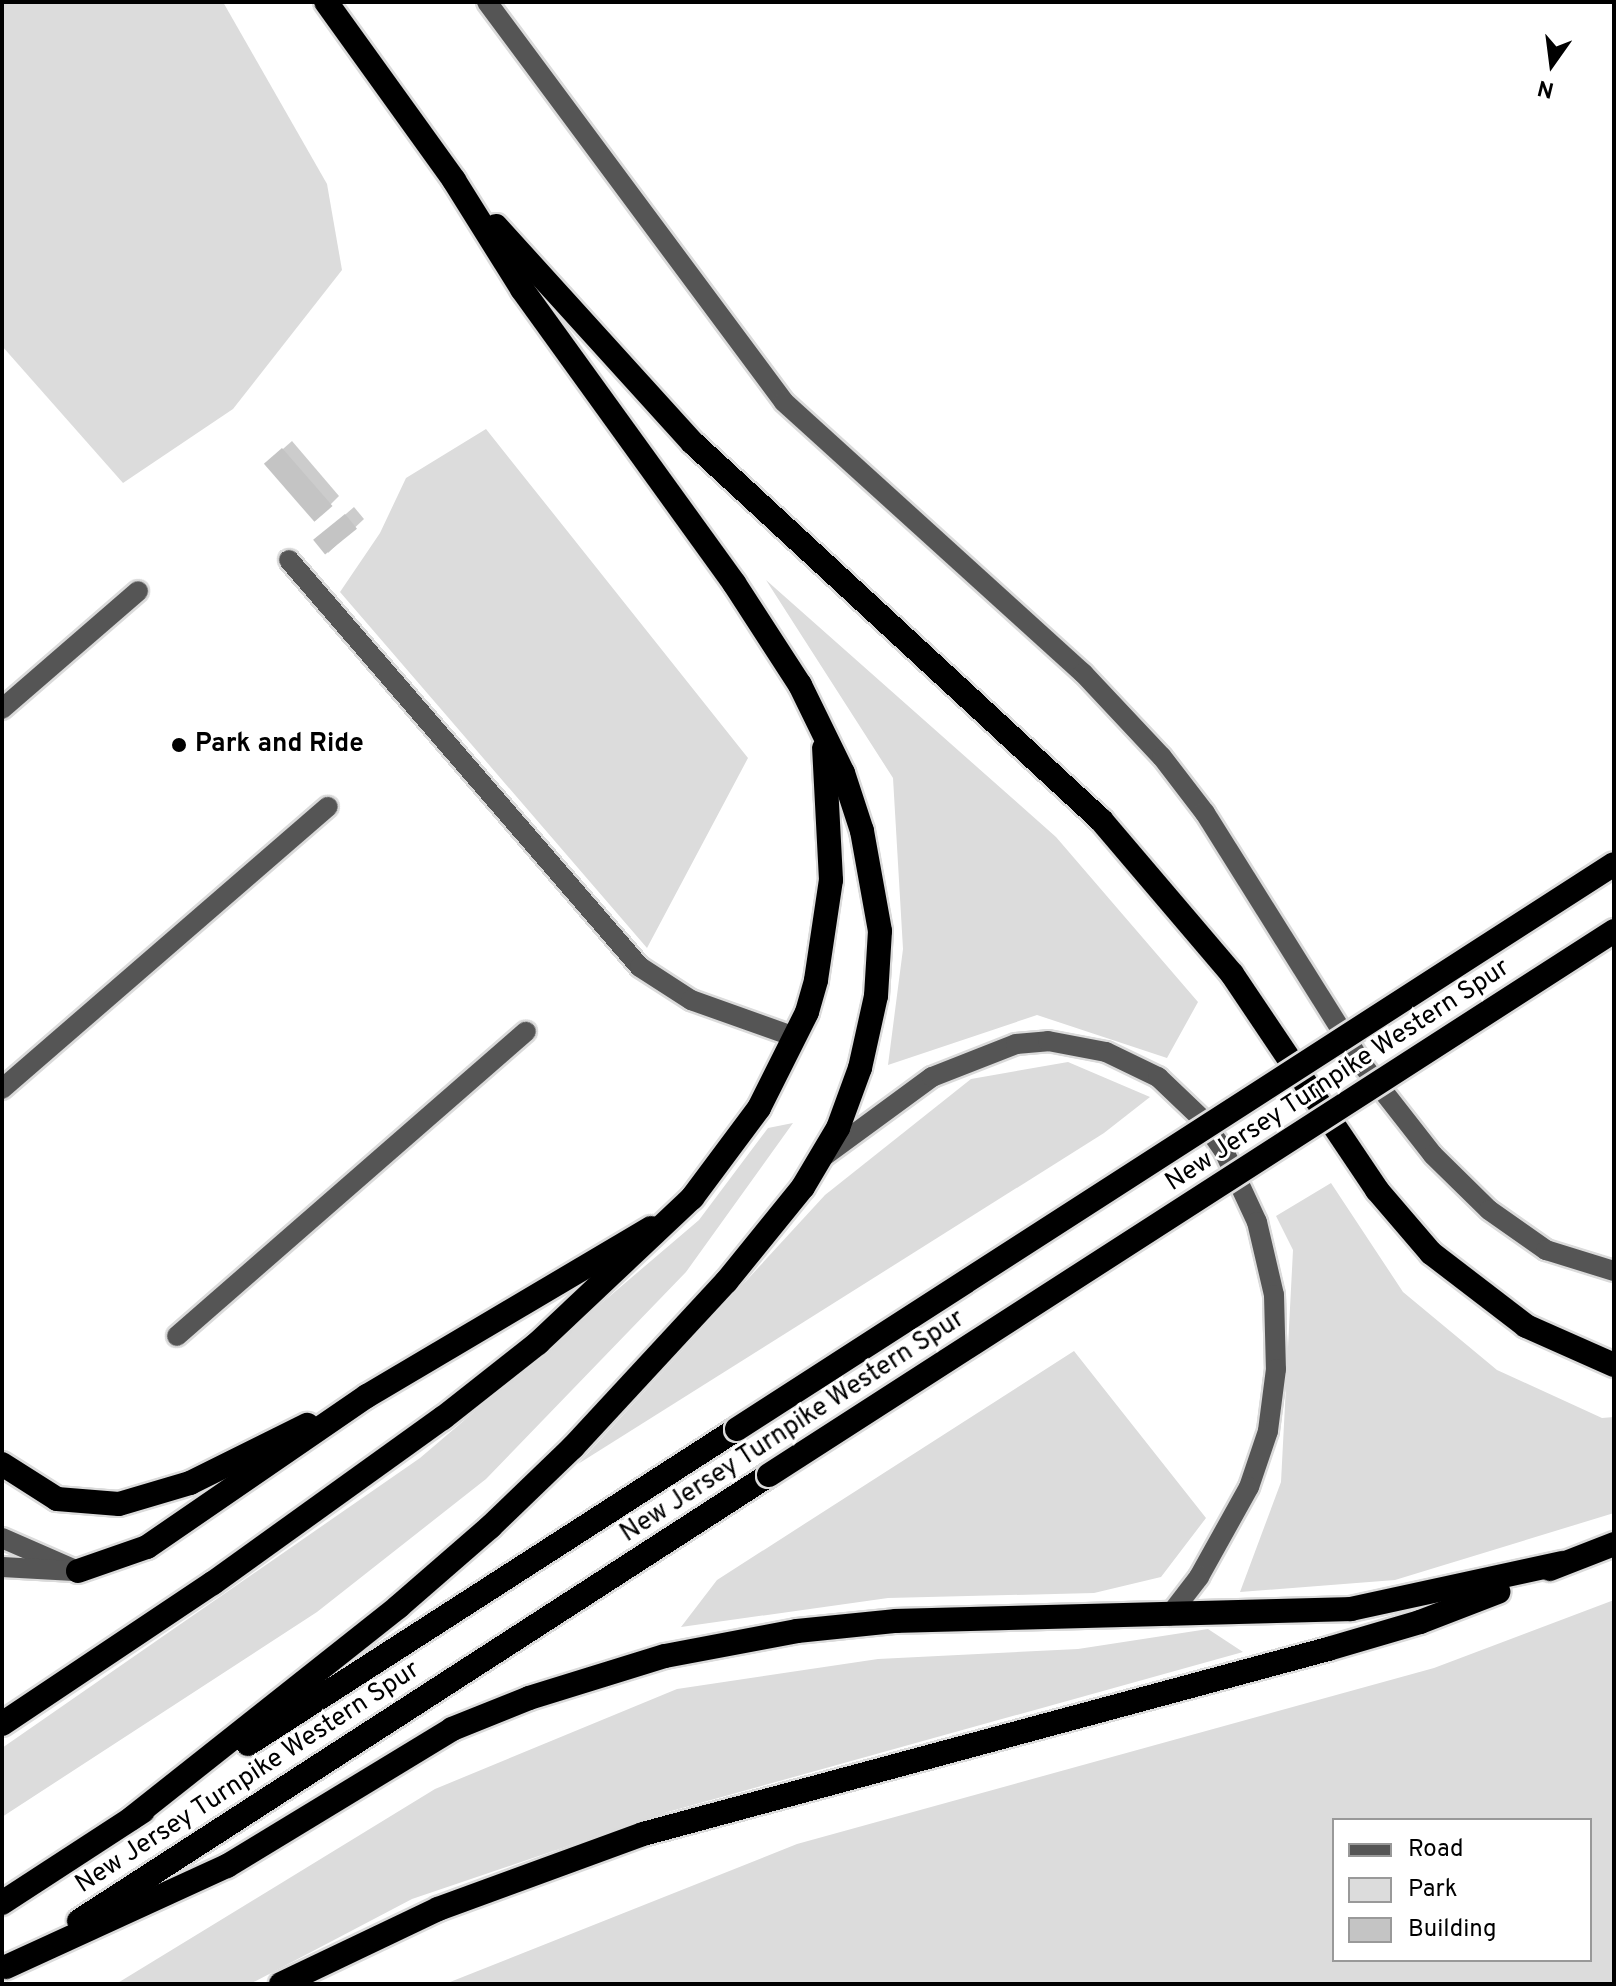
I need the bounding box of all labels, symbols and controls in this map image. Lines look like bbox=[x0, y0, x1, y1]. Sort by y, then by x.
north arrow bbox=[1512, 24, 1592, 104]
text: N bbox=[1535, 73, 1557, 103]
place label: Park and Ride bbox=[195, 729, 364, 761]
marker: Park and Ride bbox=[170, 736, 188, 754]
street label: New Jersey Turnpike Western Spur bbox=[1159, 952, 1517, 1200]
street label: New Jersey Turnpike Western Spur bbox=[614, 1303, 972, 1551]
street label: New Jersey Turnpike Western Spur bbox=[69, 1654, 427, 1902]
legend bbox=[1332, 1818, 1592, 1962]
text: Road bbox=[1408, 1835, 1464, 1865]
text: Park bbox=[1408, 1875, 1458, 1905]
text: Building bbox=[1408, 1915, 1497, 1945]

